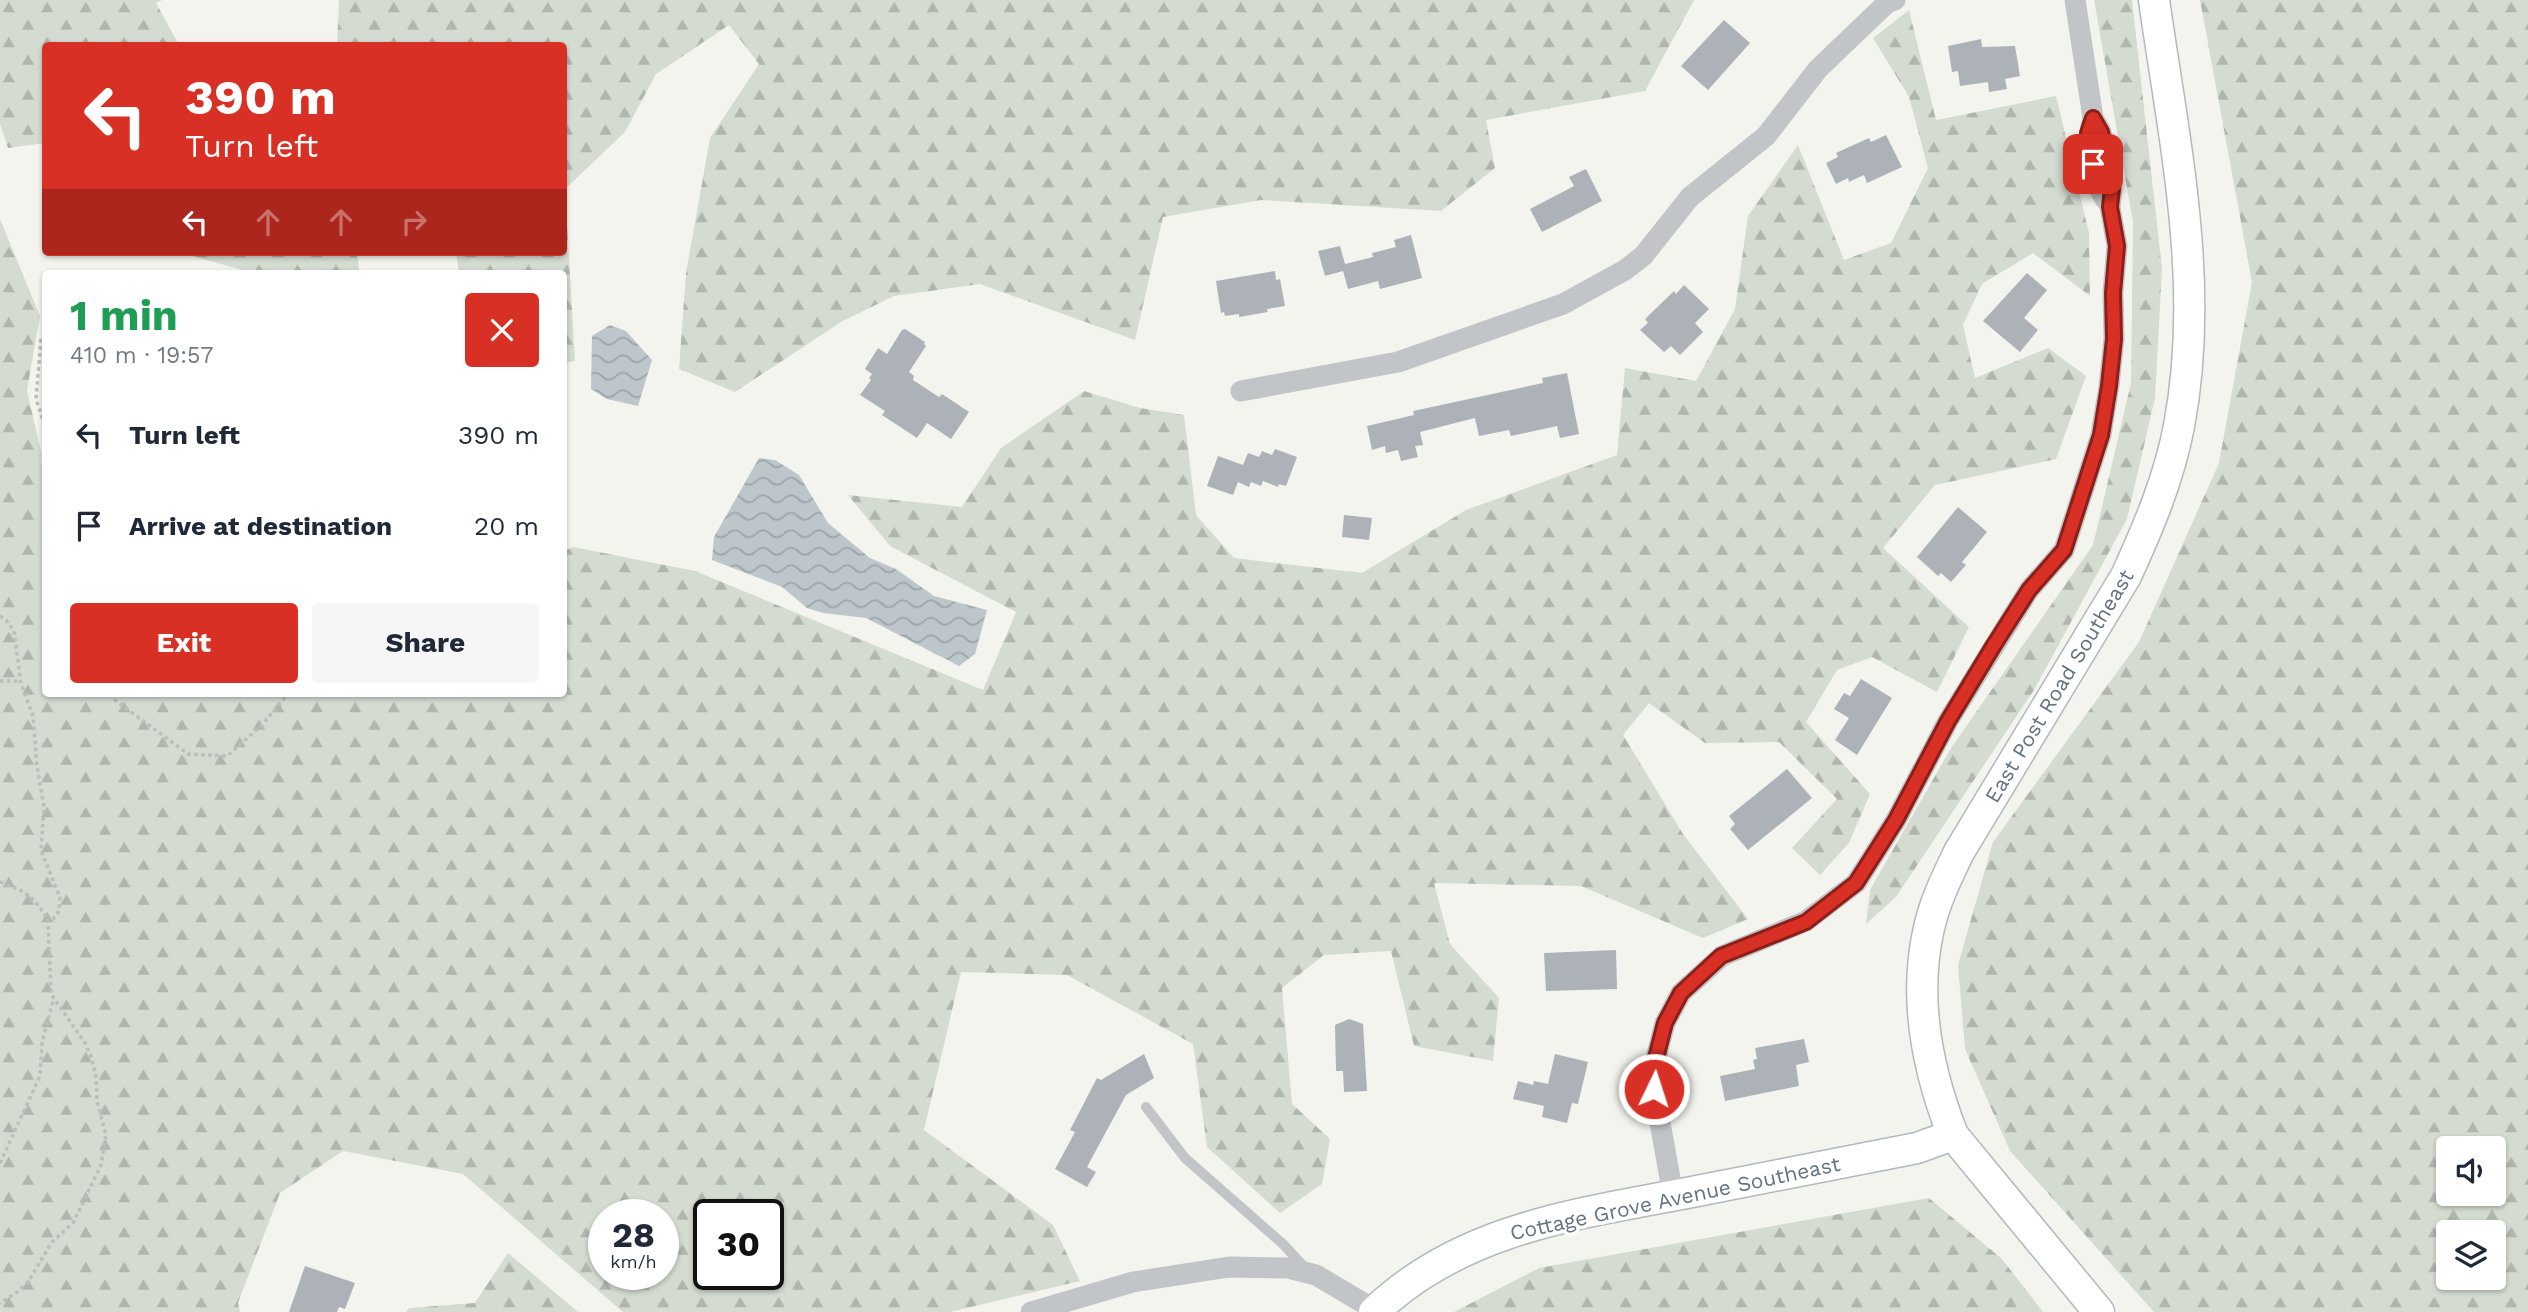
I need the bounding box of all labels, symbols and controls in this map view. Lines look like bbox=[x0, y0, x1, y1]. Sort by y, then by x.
text: 390 m bbox=[185, 68, 336, 126]
icon: left bbox=[70, 70, 161, 161]
text: Turn left bbox=[185, 127, 318, 165]
pin bbox=[2063, 134, 2123, 194]
icon: arrive bbox=[2074, 145, 2112, 183]
icon: left bbox=[176, 203, 214, 241]
icon: ahead bbox=[249, 203, 287, 241]
icon: ahead bbox=[322, 203, 360, 241]
icon: right bbox=[395, 203, 433, 241]
text: 1 min bbox=[70, 291, 178, 340]
button: close bbox=[465, 293, 539, 367]
text: 410 m · 19:57 bbox=[70, 342, 213, 369]
icon: left bbox=[70, 416, 108, 454]
text: Turn left bbox=[129, 420, 240, 450]
text: 390 m bbox=[458, 420, 539, 450]
icon: arrive bbox=[70, 507, 108, 545]
text: Arrive at destination bbox=[129, 511, 392, 541]
text: 20 m bbox=[474, 511, 539, 541]
street label: East Post Road Southeast bbox=[1979, 565, 2139, 807]
button: Exit bbox=[70, 603, 298, 683]
button: Share bbox=[312, 603, 539, 683]
position arrow bbox=[1617, 1052, 1691, 1126]
map controls bbox=[2436, 1136, 2506, 1290]
button: sound bbox=[2436, 1136, 2506, 1206]
street label: Cottage Grove Avenue Southeast bbox=[1508, 1151, 1843, 1245]
speed limit sign: 30 bbox=[693, 1199, 784, 1290]
text: 28 bbox=[612, 1214, 655, 1256]
button: layers bbox=[2436, 1220, 2506, 1290]
text: km/h bbox=[610, 1251, 657, 1272]

